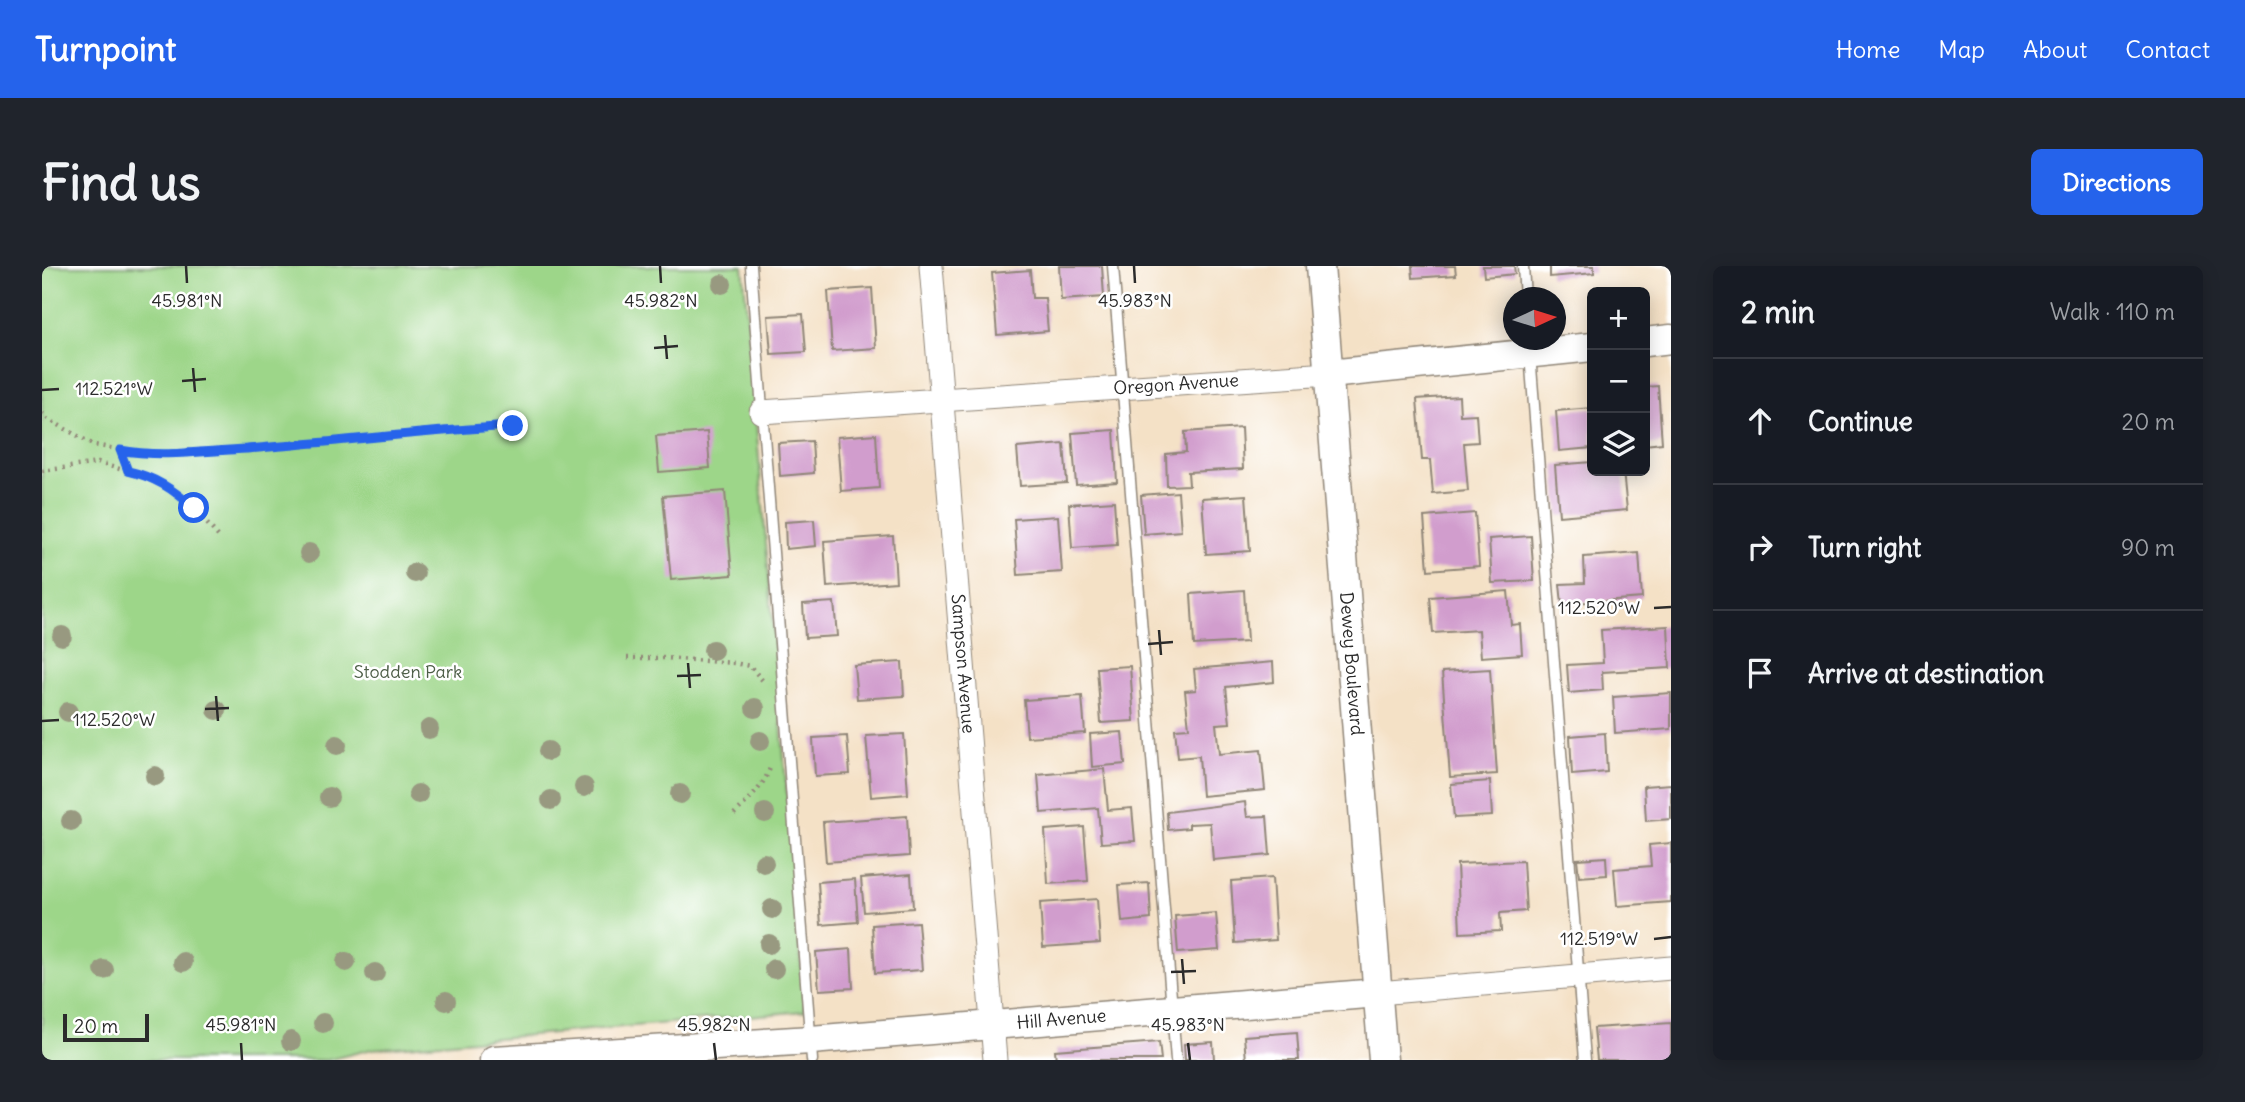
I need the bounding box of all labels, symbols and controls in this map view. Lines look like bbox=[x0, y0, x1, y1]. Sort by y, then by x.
text: Turnpoint bbox=[35, 28, 176, 70]
text: Home bbox=[1836, 34, 1900, 64]
text: Map bbox=[1938, 34, 1985, 64]
text: About bbox=[2023, 34, 2087, 64]
text: Contact bbox=[2125, 34, 2210, 64]
button: Directions bbox=[2031, 149, 2203, 215]
text: Find us bbox=[42, 152, 200, 213]
north arrow bbox=[1503, 287, 1566, 350]
map controls bbox=[1587, 287, 1650, 476]
button: + bbox=[1587, 287, 1650, 350]
text: 45.981°N bbox=[152, 289, 222, 312]
text: 45.982°N bbox=[624, 289, 698, 312]
text: 45.983°N bbox=[1098, 289, 1172, 312]
text: 2 min bbox=[1741, 293, 1815, 331]
text: Walk · 110 m bbox=[2050, 297, 2175, 326]
button: − bbox=[1587, 350, 1650, 413]
street label: Oregon Avenue bbox=[1113, 368, 1240, 399]
text: 112.521°W bbox=[75, 377, 153, 400]
icon: ahead bbox=[1741, 402, 1779, 440]
text: Continue bbox=[1808, 405, 1913, 438]
text: 20 m bbox=[2122, 407, 2175, 436]
route end bbox=[497, 410, 528, 441]
button: layers bbox=[1587, 413, 1650, 476]
route start bbox=[178, 492, 209, 523]
icon: right bbox=[1741, 528, 1779, 566]
text: Turn right bbox=[1808, 531, 1921, 564]
text: 90 m bbox=[2121, 533, 2175, 562]
street label: Dewey Boulevard bbox=[1335, 591, 1369, 737]
street label: Sampson Avenue bbox=[946, 593, 981, 734]
text: 112.520°W bbox=[1558, 596, 1640, 619]
icon: arrive bbox=[1741, 654, 1779, 692]
text: Arrive at destination bbox=[1808, 657, 2044, 690]
park label: Stodden Park bbox=[354, 660, 462, 683]
text: 112.520°W bbox=[73, 708, 155, 731]
text: 112.519°W bbox=[1560, 927, 1638, 950]
street label: Hill Avenue bbox=[1016, 1004, 1107, 1034]
scale bar bbox=[63, 1011, 149, 1043]
text: 45.981°N bbox=[206, 1013, 276, 1036]
text: 45.982°N bbox=[677, 1013, 751, 1036]
text: 45.983°N bbox=[1151, 1013, 1225, 1036]
text: 20 m bbox=[74, 1014, 118, 1038]

